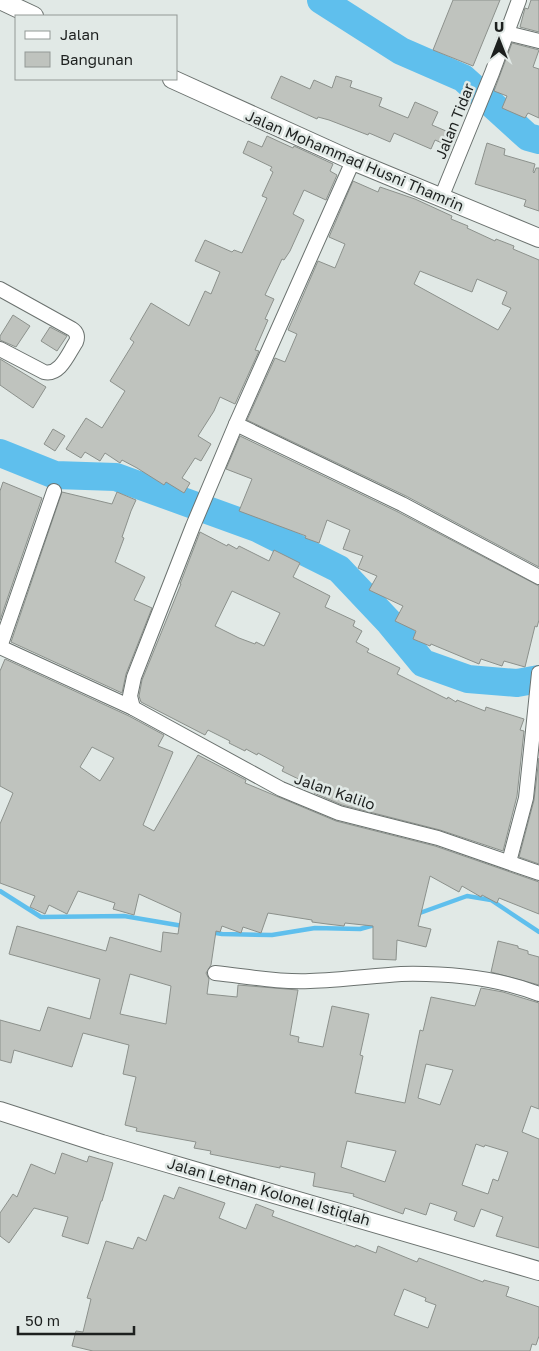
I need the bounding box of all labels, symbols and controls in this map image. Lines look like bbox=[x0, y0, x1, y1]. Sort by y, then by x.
legend bbox=[15, 15, 178, 80]
north arrow bbox=[474, 15, 524, 65]
text: U bbox=[494, 18, 504, 35]
text: Jalan bbox=[60, 25, 99, 43]
text: Bangunan bbox=[60, 50, 133, 68]
street label: Jalan Tidar bbox=[431, 80, 477, 161]
street label: Jalan Mohammad Husni Thamrin bbox=[243, 106, 467, 214]
street label: Jalan Kalilo bbox=[292, 769, 378, 813]
street label: Jalan Letnan Kolonel Istiqlah bbox=[165, 1153, 373, 1229]
scale bar bbox=[18, 1304, 134, 1336]
text: 50 m bbox=[25, 1311, 60, 1329]

